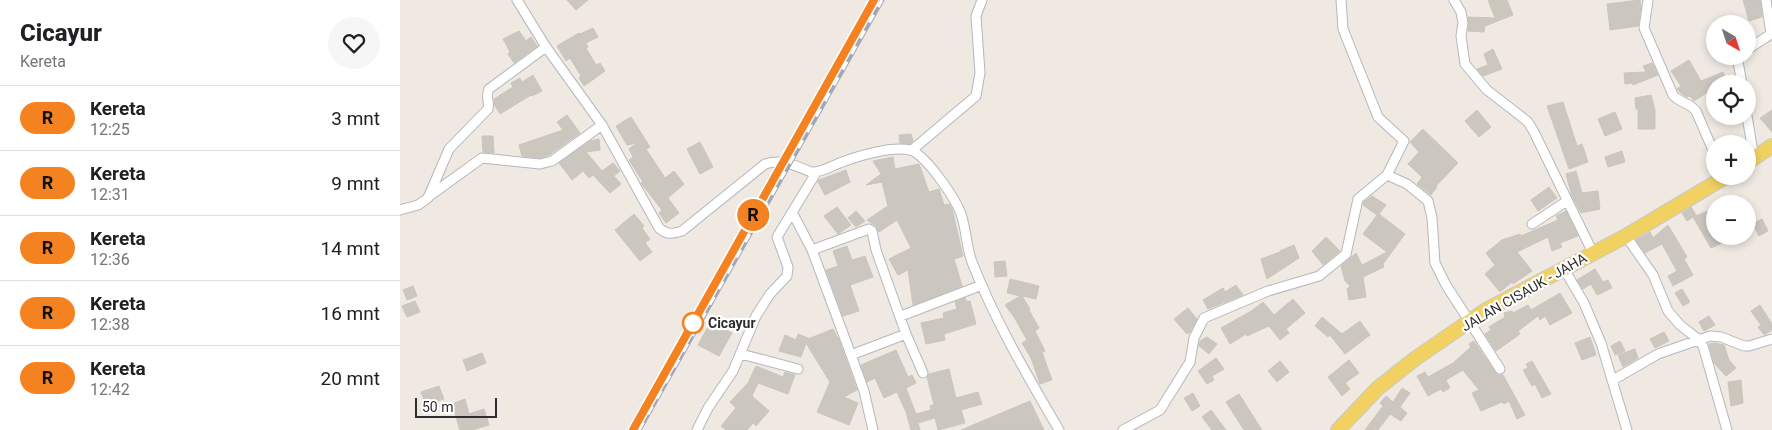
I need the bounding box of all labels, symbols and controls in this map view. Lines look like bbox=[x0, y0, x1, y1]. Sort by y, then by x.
north arrow bbox=[1706, 15, 1756, 65]
map controls bbox=[1706, 15, 1756, 245]
button: heart bbox=[328, 17, 380, 69]
text: Cicayur bbox=[20, 19, 102, 47]
text: Kereta bbox=[20, 52, 66, 71]
button: locate bbox=[1706, 75, 1756, 125]
text: Kereta bbox=[90, 97, 146, 120]
text: R bbox=[42, 107, 53, 128]
text: 3 mnt bbox=[331, 107, 380, 130]
text: 12:25 bbox=[90, 120, 130, 139]
button: + bbox=[1706, 135, 1756, 185]
text: Kereta bbox=[90, 162, 146, 185]
text: R bbox=[42, 172, 53, 193]
text: 9 mnt bbox=[331, 172, 380, 195]
text: 12:31 bbox=[90, 185, 130, 204]
button: − bbox=[1706, 195, 1756, 245]
line badge: R bbox=[737, 199, 769, 231]
text: R bbox=[747, 204, 759, 225]
text: Kereta bbox=[90, 227, 146, 250]
text: R bbox=[42, 237, 53, 258]
text: 14 mnt bbox=[321, 237, 380, 260]
text: 12:36 bbox=[90, 250, 130, 269]
street label: JALAN CISAUK - JAHA bbox=[1459, 250, 1589, 334]
text: Kereta bbox=[90, 292, 146, 315]
text: R bbox=[42, 302, 53, 323]
text: 16 mnt bbox=[321, 302, 380, 325]
marker: Cicayur bbox=[682, 312, 704, 334]
text: 12:38 bbox=[90, 315, 130, 334]
place label: Cicayur bbox=[708, 315, 756, 331]
text: Kereta bbox=[90, 357, 146, 380]
text: R bbox=[42, 367, 53, 388]
text: 20 mnt bbox=[321, 367, 380, 390]
text: 12:42 bbox=[90, 380, 130, 399]
scale bar bbox=[415, 395, 498, 418]
text: 50 m bbox=[422, 399, 454, 415]

